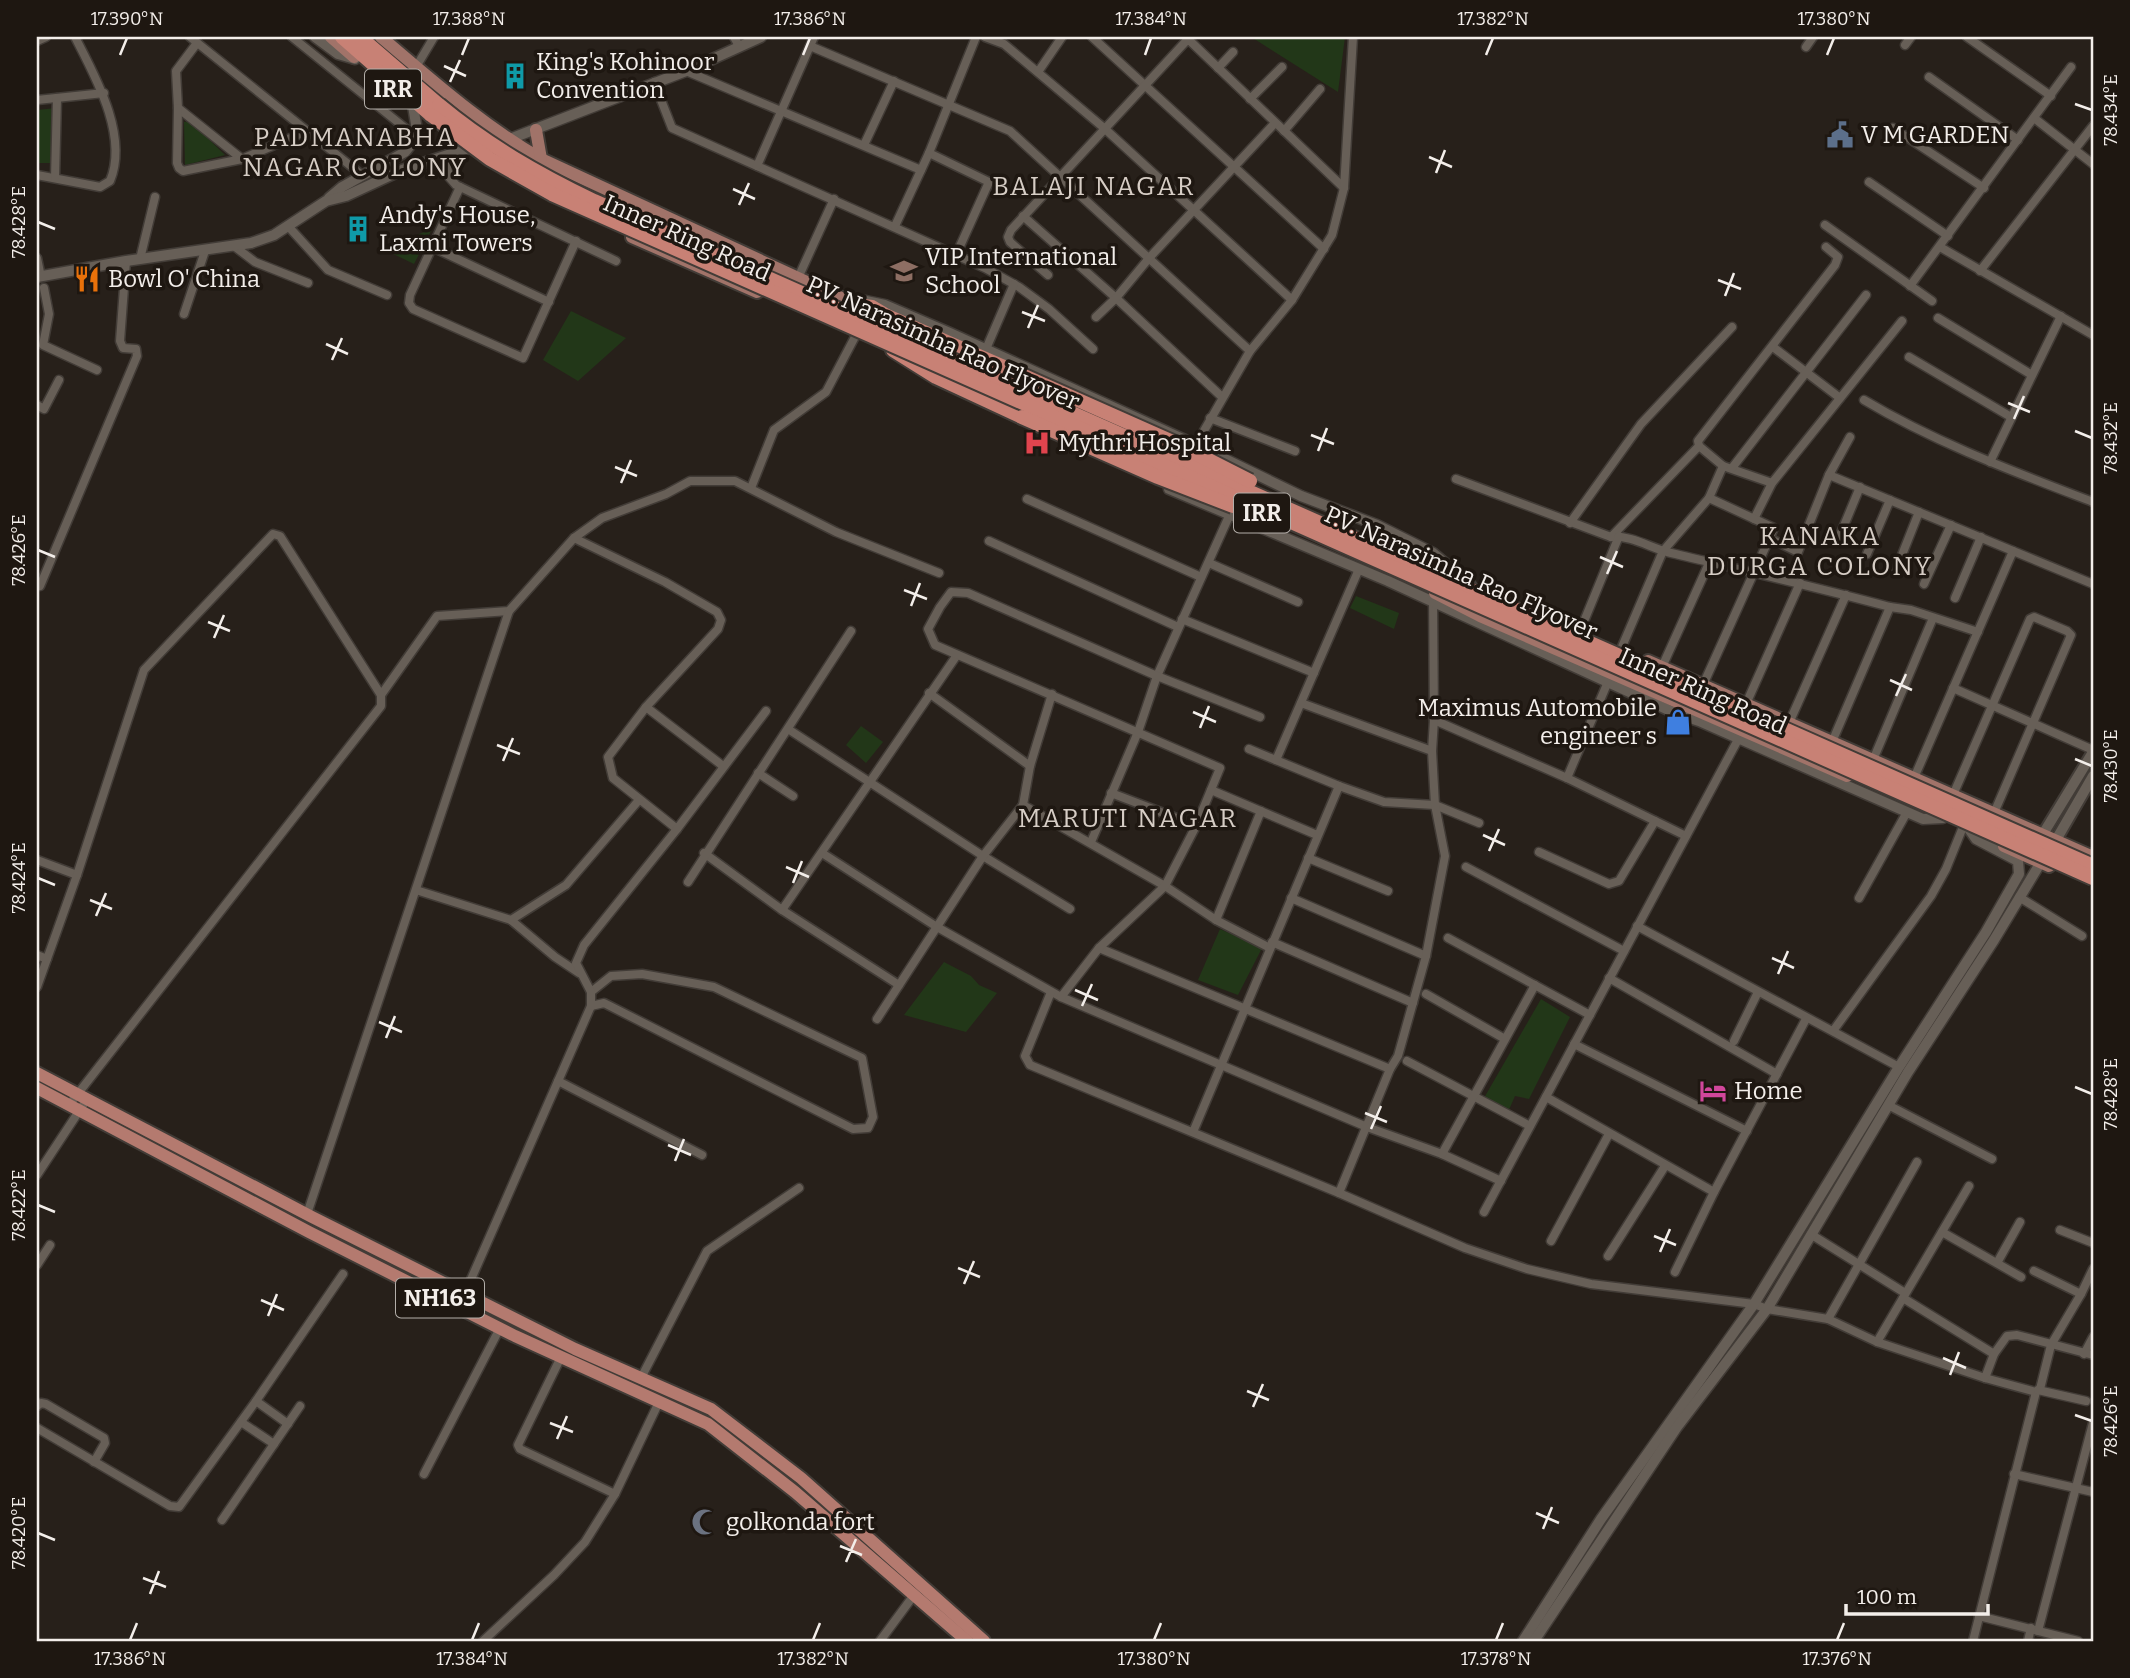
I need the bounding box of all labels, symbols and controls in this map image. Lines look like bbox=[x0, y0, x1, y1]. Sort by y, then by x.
text: 17.390°N bbox=[91, 8, 163, 30]
text: 17.388°N bbox=[433, 8, 505, 30]
text: 17.386°N bbox=[774, 8, 846, 30]
text: 17.384°N bbox=[1115, 8, 1187, 30]
text: 17.382°N bbox=[1457, 8, 1529, 30]
text: 17.380°N bbox=[1798, 8, 1870, 30]
place label: King's Kohinoor Convention bbox=[536, 48, 715, 104]
building icon: King's Kohinoor Convention bbox=[500, 61, 530, 91]
road number: IRR bbox=[365, 69, 421, 108]
text: 78.434°E bbox=[2100, 74, 2122, 146]
public building icon: V M GARDEN bbox=[1825, 120, 1855, 150]
place label: V M GARDEN bbox=[1861, 121, 2009, 149]
district label: PADMANABHA NAGAR COLONY bbox=[242, 122, 468, 183]
district label: BALAJI NAGAR bbox=[992, 171, 1196, 202]
text: 78.428°E bbox=[8, 186, 30, 258]
street label: Inner Ring Road bbox=[599, 189, 775, 287]
place label: Andy's House, Laxmi Towers bbox=[379, 201, 535, 257]
building icon: Andy's House, Laxmi Towers bbox=[343, 214, 373, 244]
place label: VIP International School bbox=[925, 243, 1117, 299]
school or university icon: VIP International School bbox=[889, 256, 919, 286]
restaurant icon: Bowl O' China bbox=[72, 264, 102, 294]
place label: Bowl O' China bbox=[108, 265, 260, 293]
street label: P.V. Narasimha Rao Flyover bbox=[802, 270, 1084, 416]
text: 78.432°E bbox=[2100, 402, 2122, 474]
hospital icon: Mythri Hospital bbox=[1022, 428, 1052, 458]
place label: Mythri Hospital bbox=[1058, 429, 1231, 457]
road number: IRR bbox=[1234, 494, 1290, 533]
street label: P.V. Narasimha Rao Flyover bbox=[1320, 500, 1602, 646]
text: 78.426°E bbox=[8, 514, 30, 586]
district label: KANAKA DURGA COLONY bbox=[1707, 521, 1933, 582]
street label: Inner Ring Road bbox=[1615, 642, 1791, 740]
place label: Maximus Automobile engineer s bbox=[1418, 694, 1657, 750]
shop icon: Maximus Automobile engineer s bbox=[1663, 707, 1693, 737]
text: 78.430°E bbox=[2100, 729, 2122, 803]
district label: MARUTI NAGAR bbox=[1018, 803, 1238, 834]
text: 78.424°E bbox=[8, 842, 30, 914]
text: 78.428°E bbox=[2100, 1058, 2122, 1130]
hotel icon: Home bbox=[1698, 1076, 1728, 1106]
place label: Home bbox=[1734, 1077, 1803, 1105]
text: 78.422°E bbox=[8, 1169, 30, 1241]
road number: NH163 bbox=[396, 1278, 484, 1317]
text: 78.426°E bbox=[2100, 1385, 2122, 1457]
text: 78.420°E bbox=[8, 1497, 30, 1569]
mosque icon: golkonda fort bbox=[690, 1507, 720, 1537]
place label: golkonda fort bbox=[726, 1508, 875, 1536]
scale bar bbox=[1846, 1573, 1988, 1617]
text: 100 m bbox=[1857, 1584, 1917, 1610]
text: 17.386°N bbox=[94, 1648, 166, 1670]
text: 17.384°N bbox=[436, 1648, 508, 1670]
text: 17.382°N bbox=[777, 1648, 849, 1670]
text: 17.380°N bbox=[1118, 1648, 1190, 1670]
text: 17.378°N bbox=[1461, 1648, 1531, 1670]
text: 17.376°N bbox=[1802, 1648, 1872, 1670]

